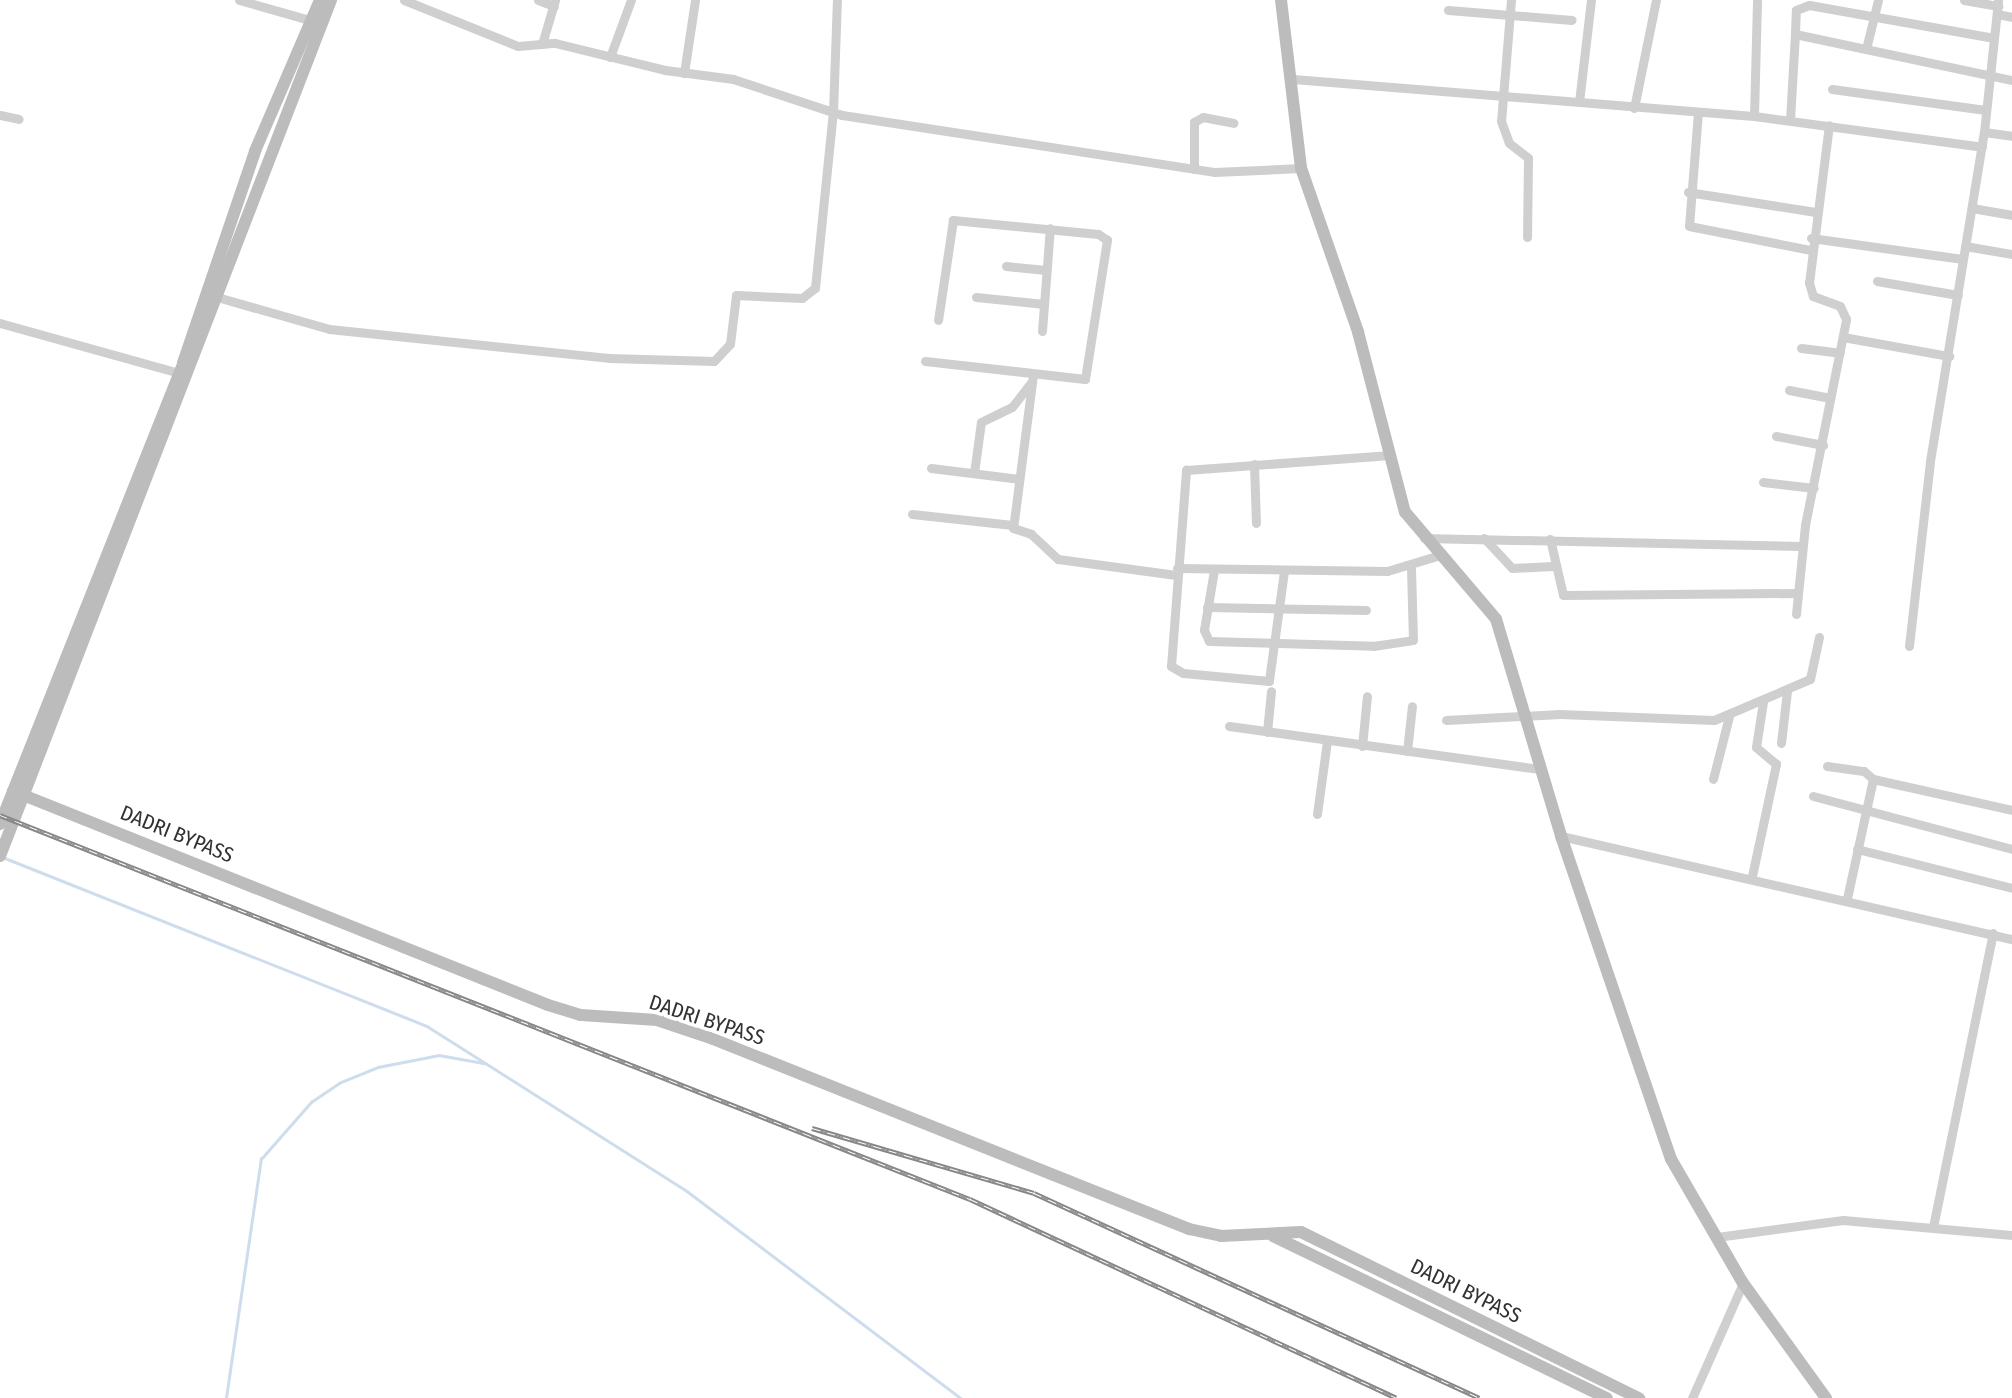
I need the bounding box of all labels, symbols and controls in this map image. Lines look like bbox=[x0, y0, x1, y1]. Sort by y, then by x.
street label: DADRI BYPASS bbox=[117, 800, 237, 868]
street label: DADRI BYPASS bbox=[646, 989, 768, 1051]
street label: DADRI BYPASS bbox=[1407, 1253, 1525, 1329]

